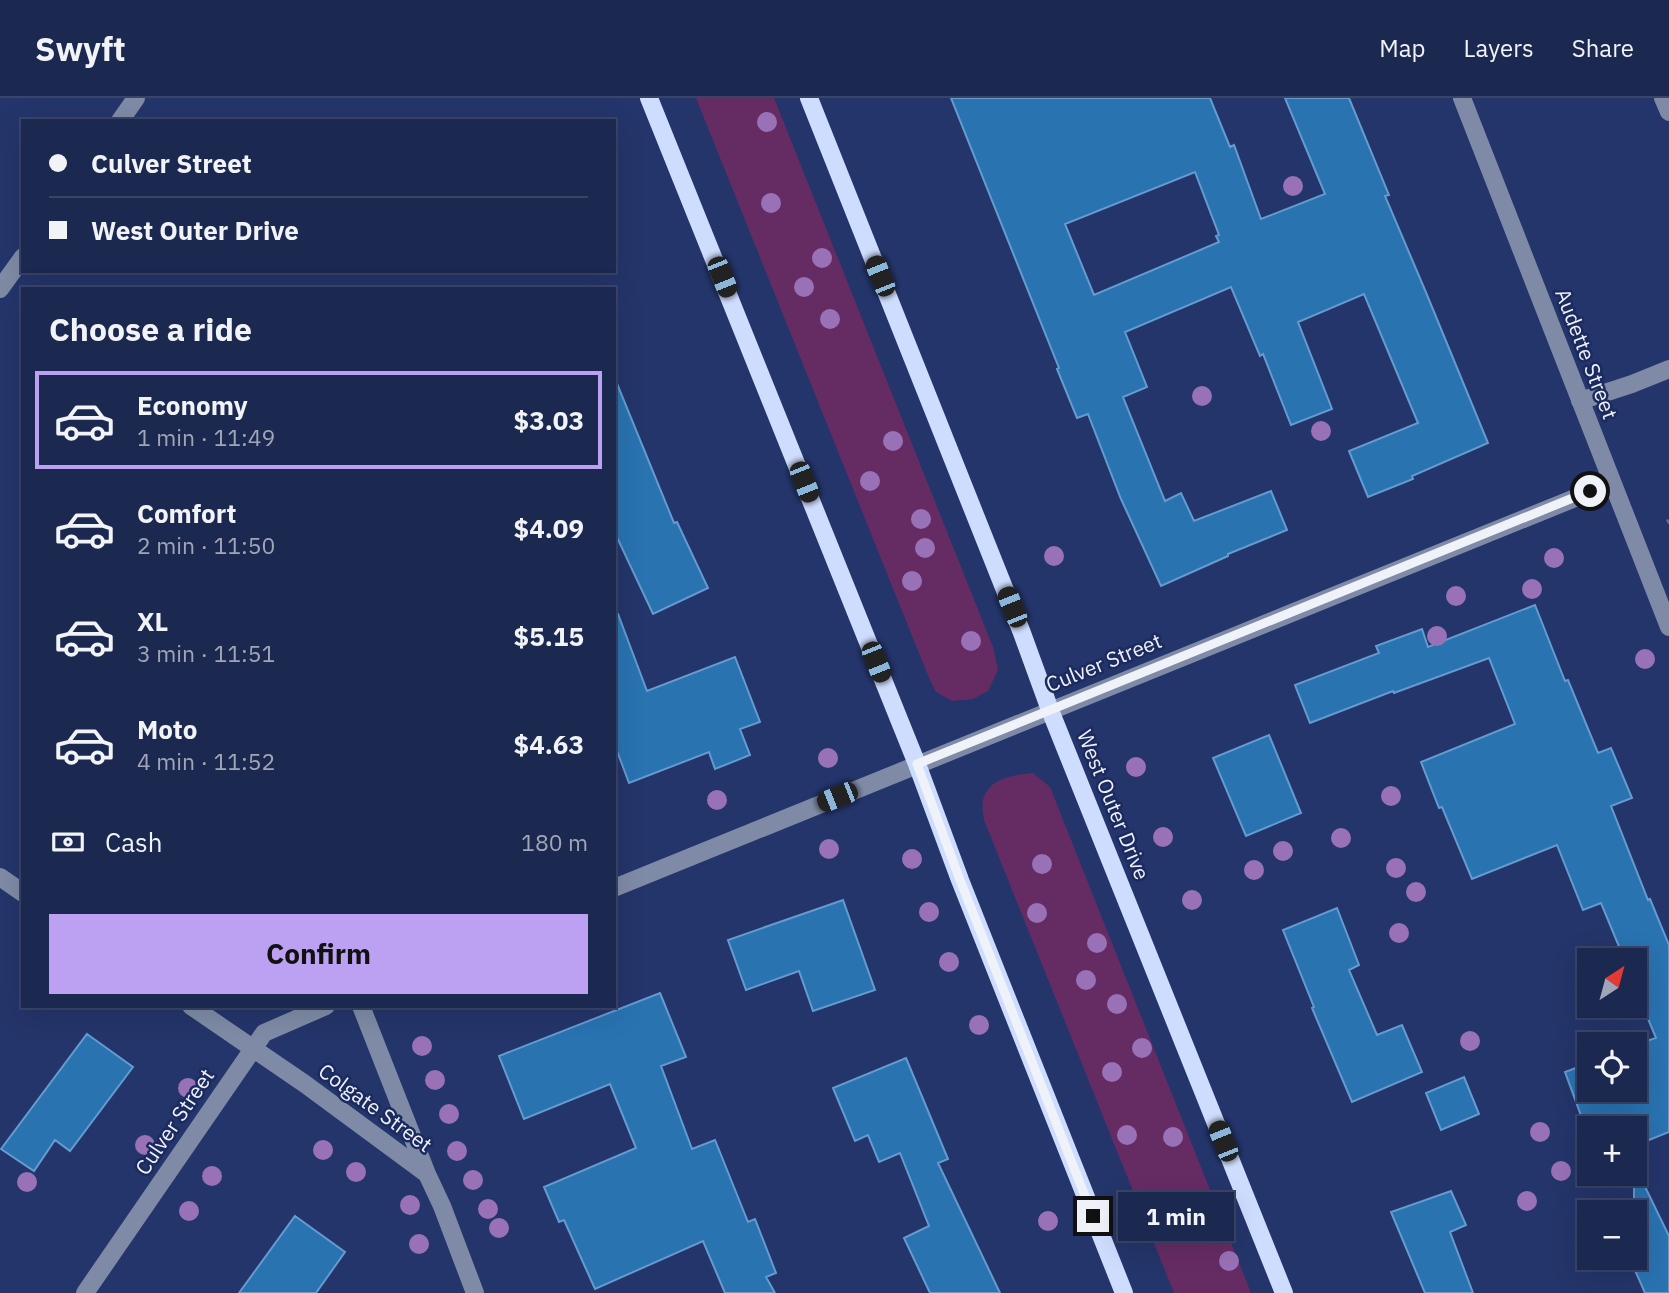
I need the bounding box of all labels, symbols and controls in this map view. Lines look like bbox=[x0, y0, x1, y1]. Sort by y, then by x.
text: Swyft bbox=[35, 27, 126, 70]
text: Map bbox=[1379, 32, 1426, 64]
text: Layers bbox=[1464, 32, 1534, 64]
text: Share bbox=[1572, 32, 1634, 64]
text: Culver Street bbox=[91, 146, 252, 180]
text: West Outer Drive bbox=[91, 213, 299, 247]
car bbox=[863, 253, 898, 299]
car bbox=[705, 254, 740, 300]
street label: Audette Street bbox=[1549, 284, 1625, 423]
text: Choose a ride bbox=[49, 308, 252, 350]
text: Economy bbox=[137, 388, 248, 422]
icon: car bbox=[53, 389, 116, 452]
text: $3.03 bbox=[514, 403, 584, 437]
text: 1 min · 11:49 bbox=[137, 422, 275, 452]
car bbox=[787, 459, 822, 505]
route start bbox=[1574, 475, 1606, 507]
text: Comfort bbox=[137, 496, 236, 530]
icon: car bbox=[53, 497, 116, 560]
text: $4.09 bbox=[514, 511, 584, 545]
text: 2 min · 11:50 bbox=[137, 530, 275, 560]
car bbox=[995, 584, 1030, 630]
text: XL bbox=[137, 604, 168, 638]
icon: car bbox=[53, 605, 116, 668]
text: $5.15 bbox=[514, 619, 584, 653]
street label: Culver Street bbox=[1042, 626, 1166, 698]
text: 3 min · 11:51 bbox=[137, 638, 275, 668]
car bbox=[859, 639, 894, 685]
text: Moto bbox=[137, 712, 197, 746]
icon: car bbox=[53, 713, 116, 776]
street label: West Outer Drive bbox=[1071, 726, 1157, 884]
text: $4.63 bbox=[514, 727, 584, 761]
text: 4 min · 11:52 bbox=[137, 746, 275, 776]
car bbox=[814, 779, 861, 815]
icon: cash bbox=[49, 823, 87, 861]
text: Cash bbox=[105, 825, 162, 859]
text: 180 m bbox=[521, 827, 588, 857]
button: Confirm bbox=[49, 914, 588, 994]
north arrow bbox=[1577, 948, 1647, 1018]
map controls bbox=[1577, 948, 1647, 1270]
button: locate bbox=[1577, 1032, 1647, 1102]
street label: Colgate Street bbox=[313, 1056, 438, 1158]
street label: Culver Street bbox=[128, 1063, 220, 1180]
button: + bbox=[1577, 1116, 1647, 1186]
car bbox=[1206, 1118, 1241, 1164]
callout: 1 min bbox=[1118, 1192, 1233, 1240]
route end bbox=[1077, 1200, 1109, 1232]
button: − bbox=[1577, 1200, 1647, 1270]
text: 1 min bbox=[1146, 1201, 1206, 1231]

